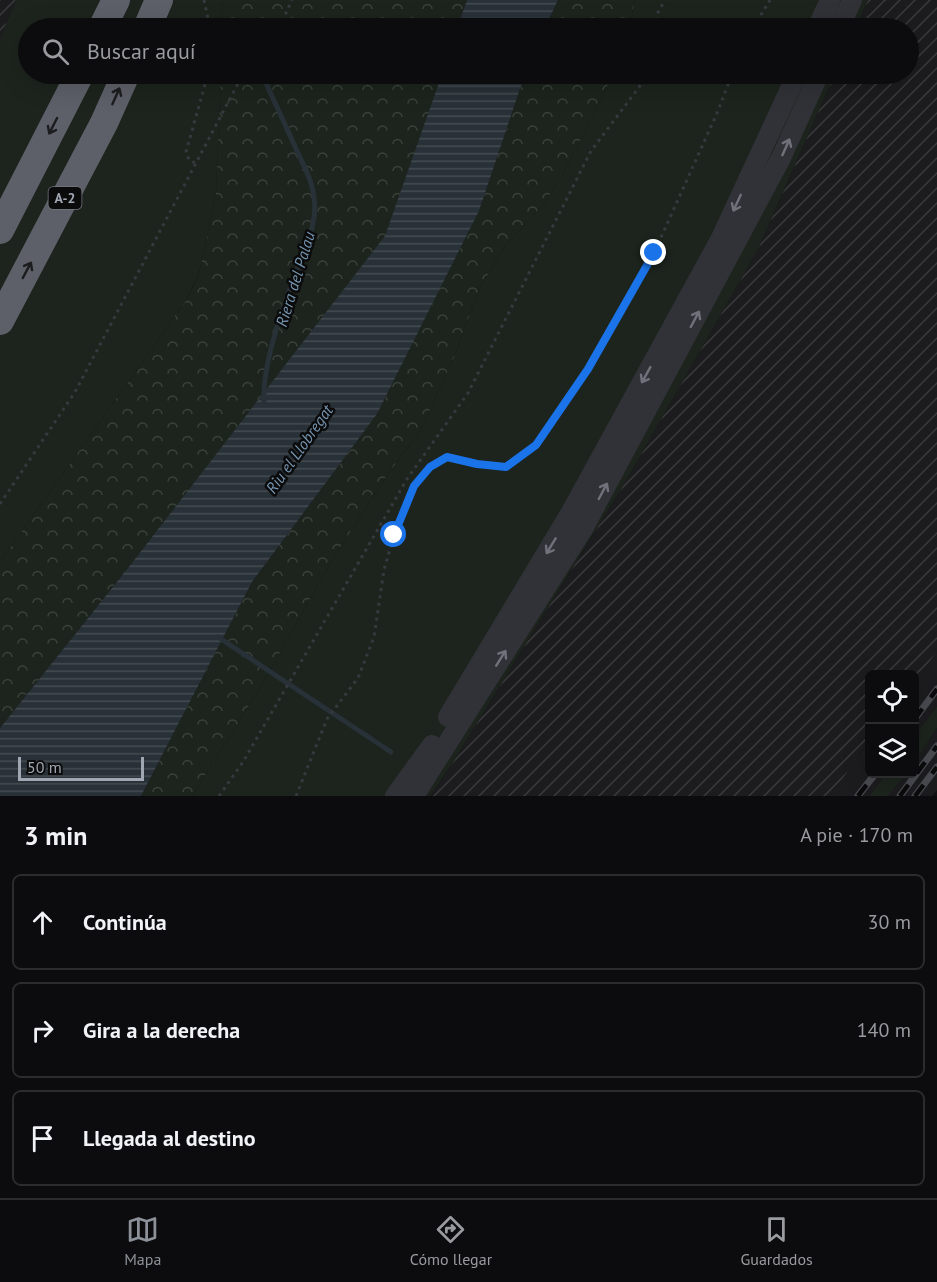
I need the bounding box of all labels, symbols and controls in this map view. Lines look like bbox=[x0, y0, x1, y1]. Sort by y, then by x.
search box bbox=[18, 18, 919, 84]
icon: search bbox=[39, 35, 72, 68]
text: Buscar aquí bbox=[87, 37, 196, 65]
one-way arrow bbox=[111, 88, 123, 106]
one-way arrow bbox=[47, 116, 59, 134]
one-way arrow bbox=[781, 138, 792, 156]
road number: A-2 bbox=[48, 187, 82, 209]
one-way arrow bbox=[731, 194, 743, 212]
water label: Riera del Palau bbox=[271, 229, 319, 329]
route end bbox=[640, 239, 666, 265]
one-way arrow bbox=[22, 261, 33, 279]
one-way arrow bbox=[689, 311, 701, 329]
one-way arrow bbox=[640, 366, 651, 384]
water label: Riu el Llobregat bbox=[261, 400, 337, 497]
one-way arrow bbox=[598, 483, 609, 501]
route start bbox=[380, 521, 406, 547]
one-way arrow bbox=[545, 537, 557, 554]
one-way arrow bbox=[496, 650, 508, 667]
map controls bbox=[865, 670, 919, 778]
button: locate bbox=[865, 670, 919, 724]
button: layers bbox=[865, 724, 919, 778]
scale bar bbox=[18, 754, 144, 782]
text: 50 m bbox=[27, 757, 62, 777]
text: 3 min bbox=[24, 819, 87, 852]
text: A pie · 170 m bbox=[800, 822, 913, 848]
icon: ahead bbox=[26, 906, 59, 939]
text: Continúa bbox=[83, 908, 167, 936]
text: 30 m bbox=[868, 909, 911, 935]
icon: right bbox=[26, 1014, 59, 1047]
text: Gira a la derecha bbox=[83, 1016, 240, 1044]
text: 140 m bbox=[857, 1017, 911, 1043]
icon: arrive bbox=[26, 1122, 59, 1155]
text: Llegada al destino bbox=[83, 1124, 256, 1152]
tab: Mapa bbox=[124, 1213, 161, 1269]
tab: Cómo llegar bbox=[410, 1213, 492, 1269]
tab: Guardados bbox=[741, 1213, 813, 1269]

